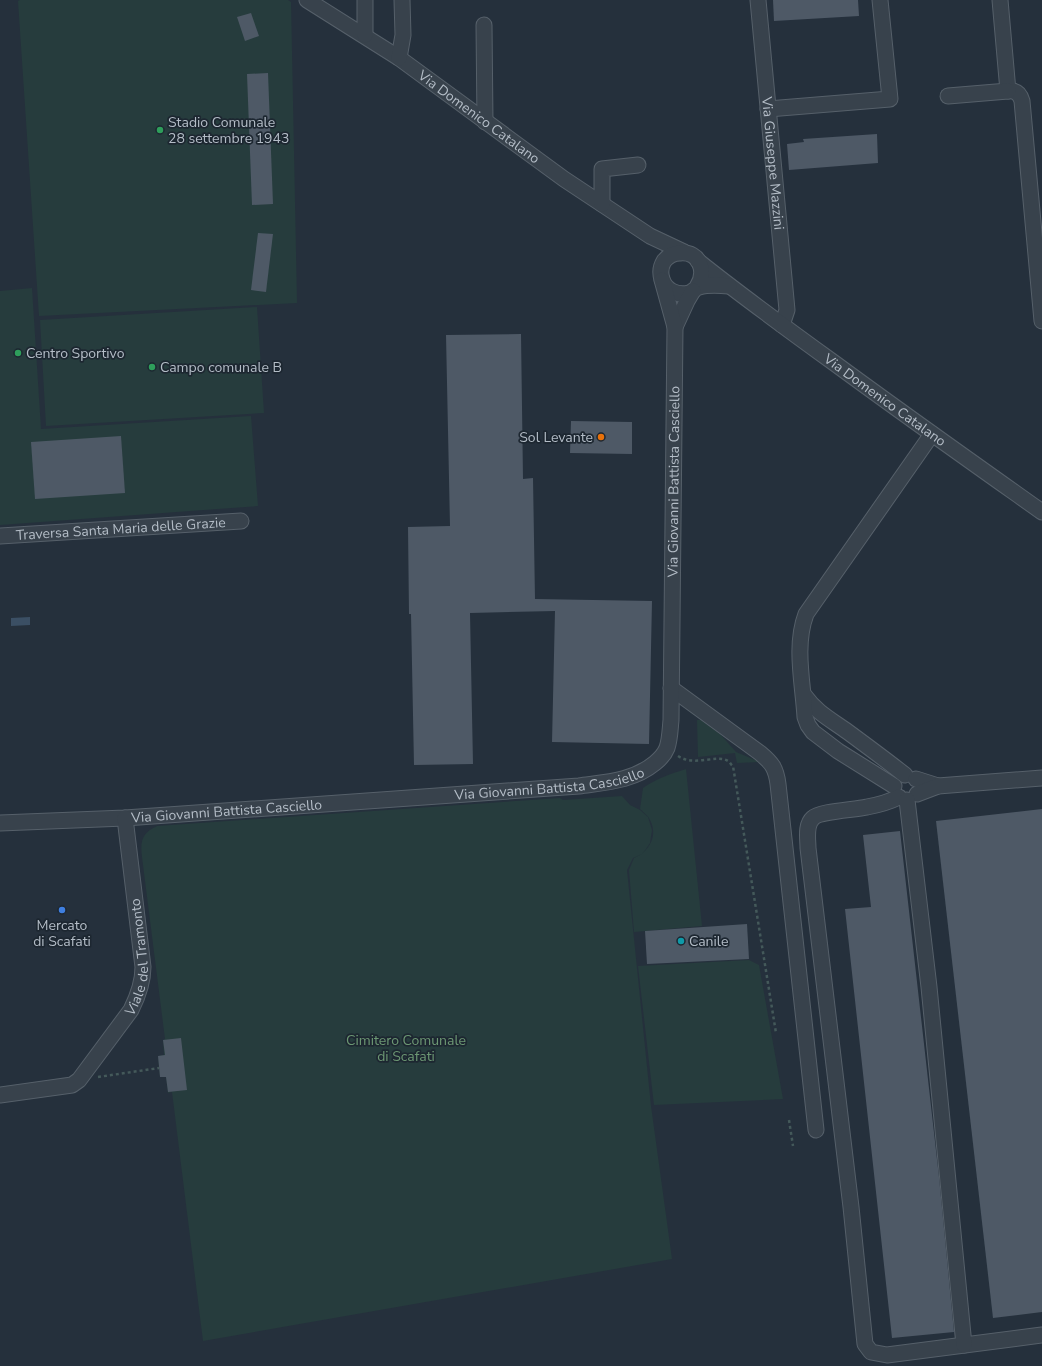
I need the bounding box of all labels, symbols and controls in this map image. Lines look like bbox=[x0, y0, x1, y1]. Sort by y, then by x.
street label: Via Domenico Catalano bbox=[413, 65, 544, 168]
street label: Via Giuseppe Mazzini bbox=[757, 95, 789, 231]
place label: Stadio Comunale 28 settembre 1943 bbox=[168, 113, 289, 148]
marker: Stadio Comunale 28 settembre 1943 bbox=[155, 125, 165, 135]
place label: Centro Sportivo bbox=[26, 344, 125, 363]
marker: Centro Sportivo bbox=[13, 348, 23, 358]
street label: Via Domenico Catalano bbox=[819, 349, 950, 451]
place label: Campo comunale B bbox=[160, 358, 282, 377]
marker: Campo comunale B bbox=[147, 362, 157, 372]
street label: Via Giovanni Battista Casciello bbox=[663, 386, 684, 578]
place label: Sol Levante bbox=[519, 428, 593, 447]
marker: Sol Levante bbox=[596, 432, 606, 442]
street label: Traversa Santa Maria delle Grazie bbox=[15, 512, 226, 544]
street label: Via Giovanni Battista Casciello bbox=[453, 762, 648, 804]
street label: Via Giovanni Battista Casciello bbox=[130, 795, 323, 827]
street label: Viale del Tramonto bbox=[120, 897, 153, 1020]
marker: Mercato di Scafati bbox=[57, 905, 67, 915]
place label: Mercato di Scafati bbox=[33, 916, 91, 951]
place label: Canile bbox=[689, 932, 728, 951]
marker: Canile bbox=[676, 936, 686, 946]
park label: Cimitero Comunale di Scafati bbox=[346, 1031, 466, 1066]

